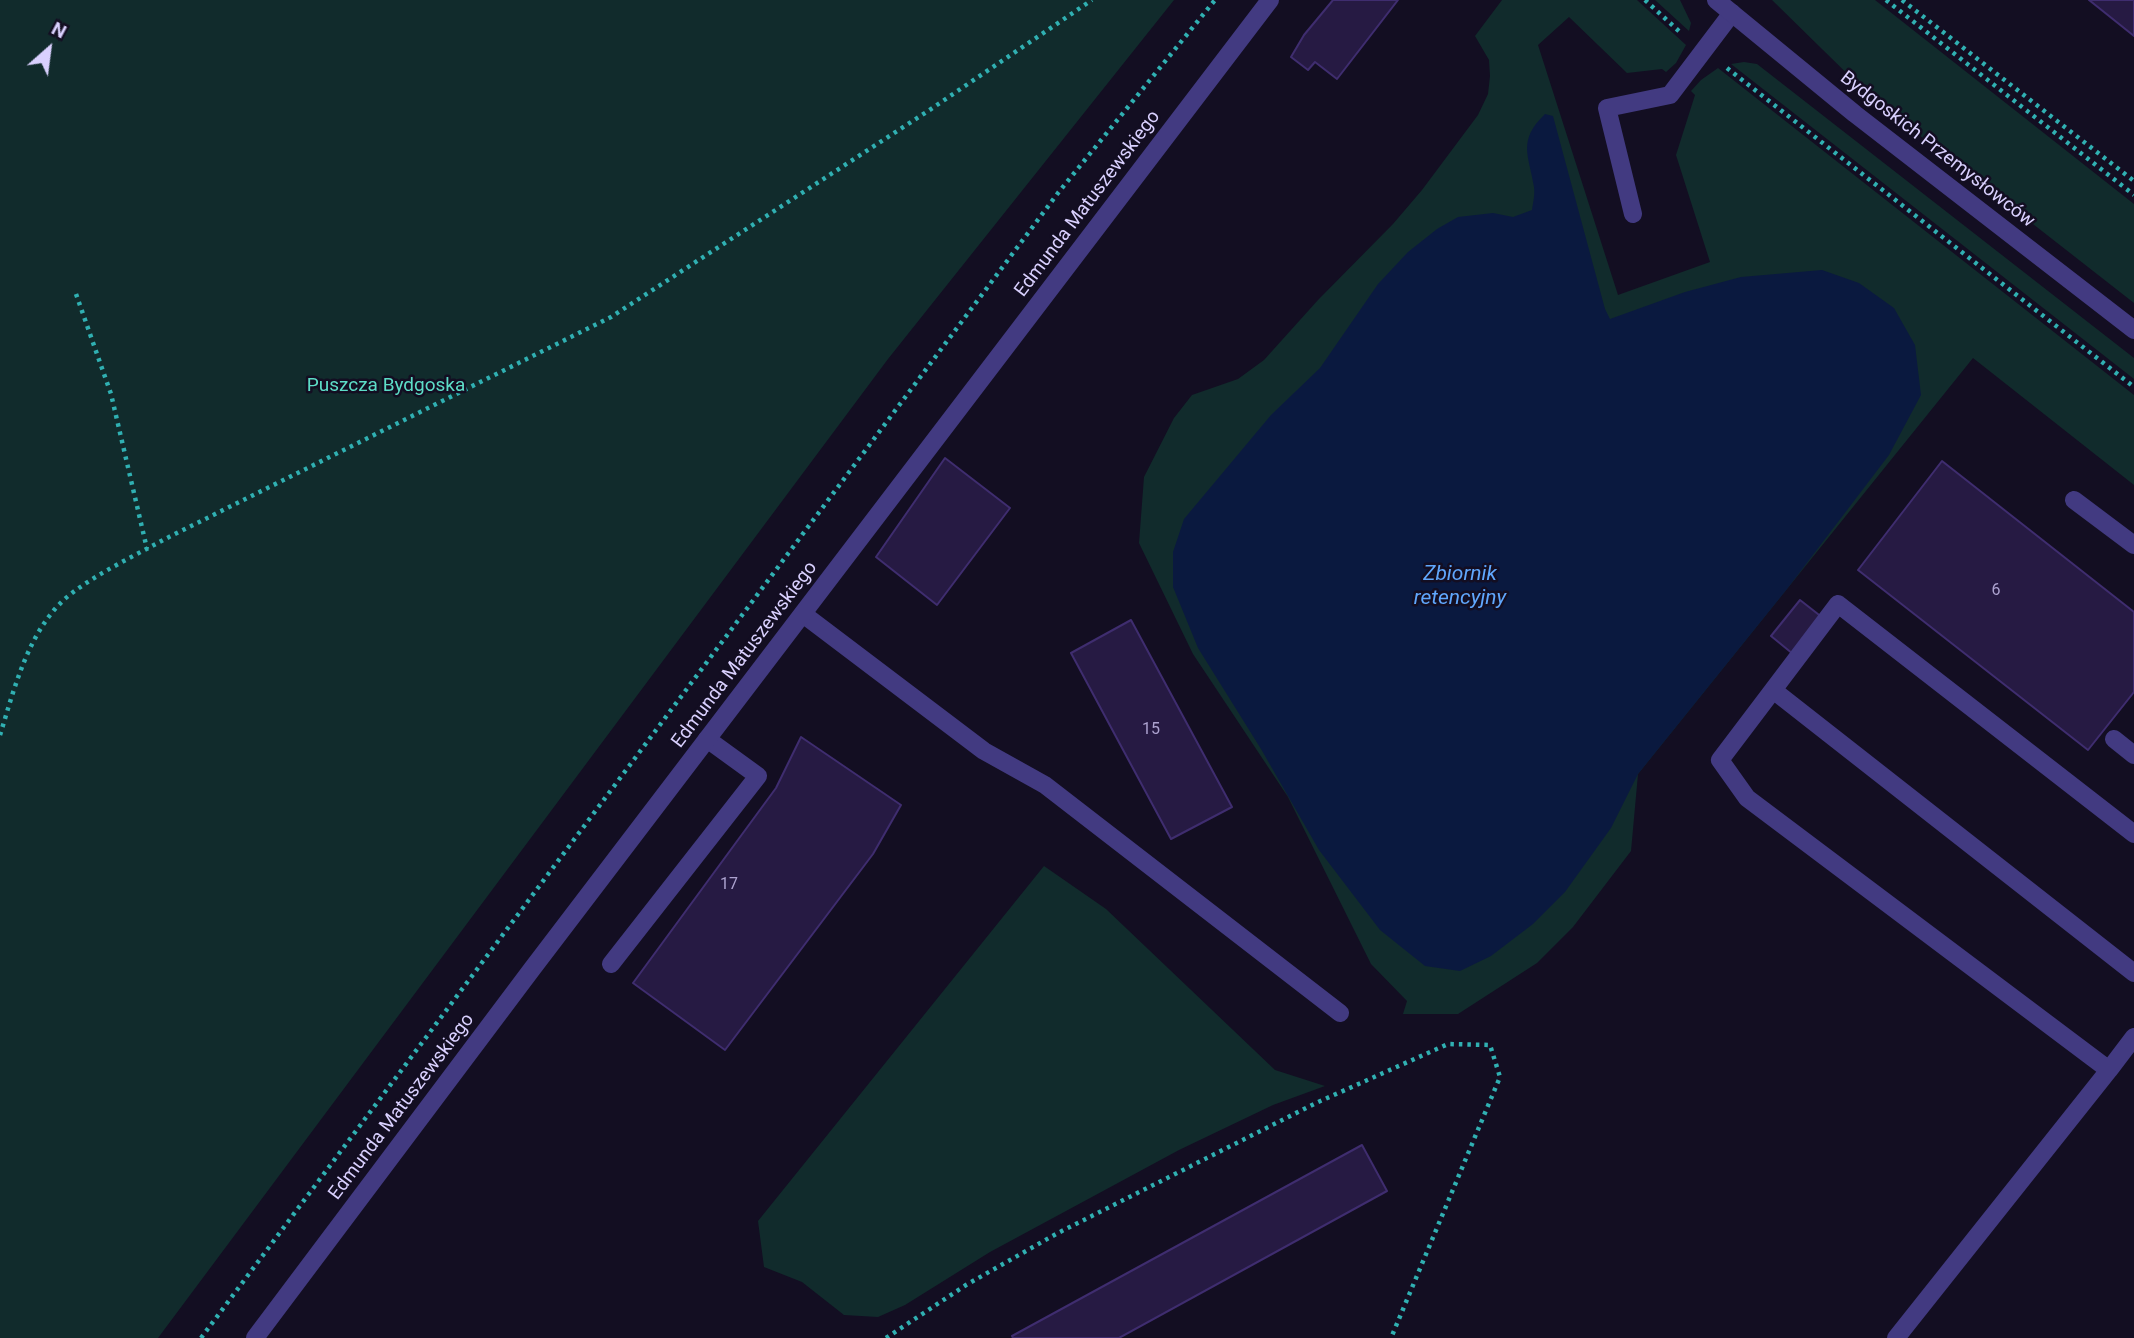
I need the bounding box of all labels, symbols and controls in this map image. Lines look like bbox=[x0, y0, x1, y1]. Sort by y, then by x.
north arrow bbox=[14, 14, 84, 84]
text: N bbox=[48, 17, 70, 43]
street label: Bydgoskich Przemysłowców bbox=[1835, 67, 2039, 233]
street label: Edmunda Matuszewskiego bbox=[1010, 106, 1166, 302]
park label: Puszcza Bydgoska bbox=[307, 375, 465, 397]
street label: Edmunda Matuszewskiego bbox=[667, 557, 823, 753]
water label: Zbiornik retencyjny bbox=[1414, 562, 1506, 612]
house number: 6 bbox=[1992, 581, 2000, 601]
house number: 15 bbox=[1142, 720, 1160, 740]
house number: 17 bbox=[720, 875, 738, 895]
street label: Edmunda Matuszewskiego bbox=[324, 1009, 480, 1205]

